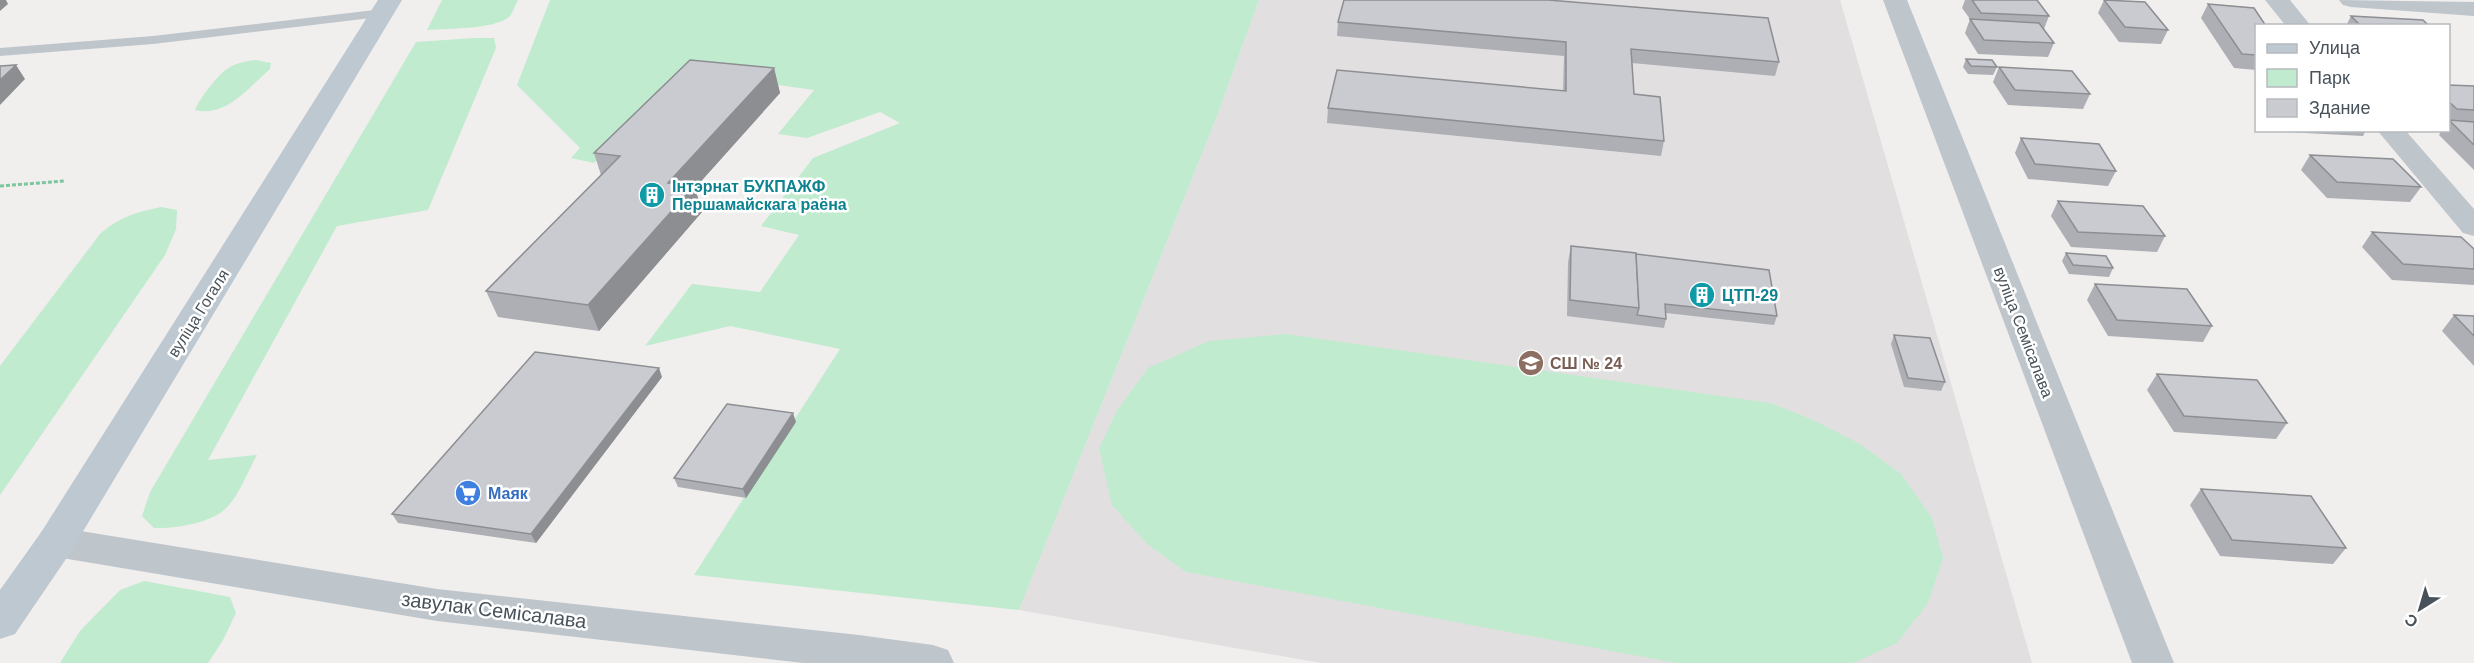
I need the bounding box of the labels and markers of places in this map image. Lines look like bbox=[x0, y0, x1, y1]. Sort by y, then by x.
place label: Інтэрнат БУКПАЖФ Першамайскага раёна bbox=[672, 178, 847, 213]
building icon: Інтэрнат БУКПАЖФ Першамайскага раёна bbox=[637, 180, 667, 210]
building icon: ЦТП-29 bbox=[1687, 280, 1717, 310]
place label: ЦТП-29 bbox=[1722, 287, 1778, 304]
school or university icon: СШ № 24 bbox=[1516, 348, 1546, 378]
place label: СШ № 24 bbox=[1550, 355, 1622, 372]
supermarket icon: Маяк bbox=[453, 478, 483, 508]
place label: Маяк bbox=[488, 485, 529, 502]

